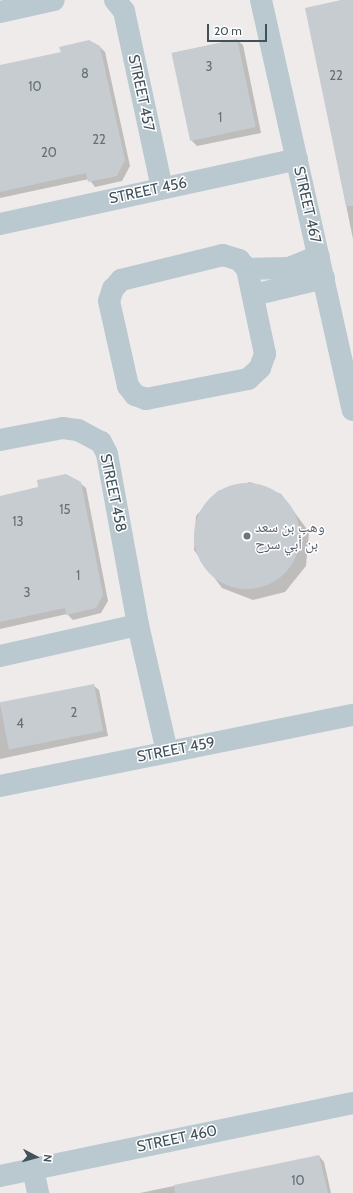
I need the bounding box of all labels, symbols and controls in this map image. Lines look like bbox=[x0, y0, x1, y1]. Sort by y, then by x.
scale bar bbox=[209, 16, 269, 42]
text: 20 m bbox=[214, 23, 242, 38]
street label: STREET 457 bbox=[124, 53, 158, 133]
house number: 3 bbox=[205, 58, 213, 74]
house number: 8 bbox=[81, 65, 89, 81]
house number: 22 bbox=[329, 67, 343, 83]
house number: 10 bbox=[28, 78, 42, 94]
house number: 1 bbox=[218, 109, 222, 125]
house number: 22 bbox=[92, 131, 106, 147]
house number: 20 bbox=[41, 144, 57, 160]
street label: STREET 467 bbox=[289, 165, 325, 245]
street label: STREET 456 bbox=[107, 174, 189, 208]
street label: STREET 458 bbox=[96, 452, 130, 534]
house number: 15 bbox=[59, 501, 71, 517]
house number: 13 bbox=[12, 513, 24, 529]
place label: وهب بن سعد بن أبي سرح bbox=[255, 518, 325, 553]
marker: وهب بن سعد بن أبي سرح bbox=[242, 531, 252, 541]
house number: 1 bbox=[76, 567, 80, 583]
house number: 3 bbox=[23, 584, 31, 600]
house number: 2 bbox=[71, 704, 77, 720]
house number: 4 bbox=[16, 715, 24, 731]
street label: STREET 459 bbox=[135, 734, 217, 766]
street label: STREET 460 bbox=[135, 1122, 219, 1156]
north arrow bbox=[16, 1137, 56, 1177]
text: N bbox=[41, 1154, 55, 1163]
house number: 10 bbox=[291, 1172, 305, 1188]

